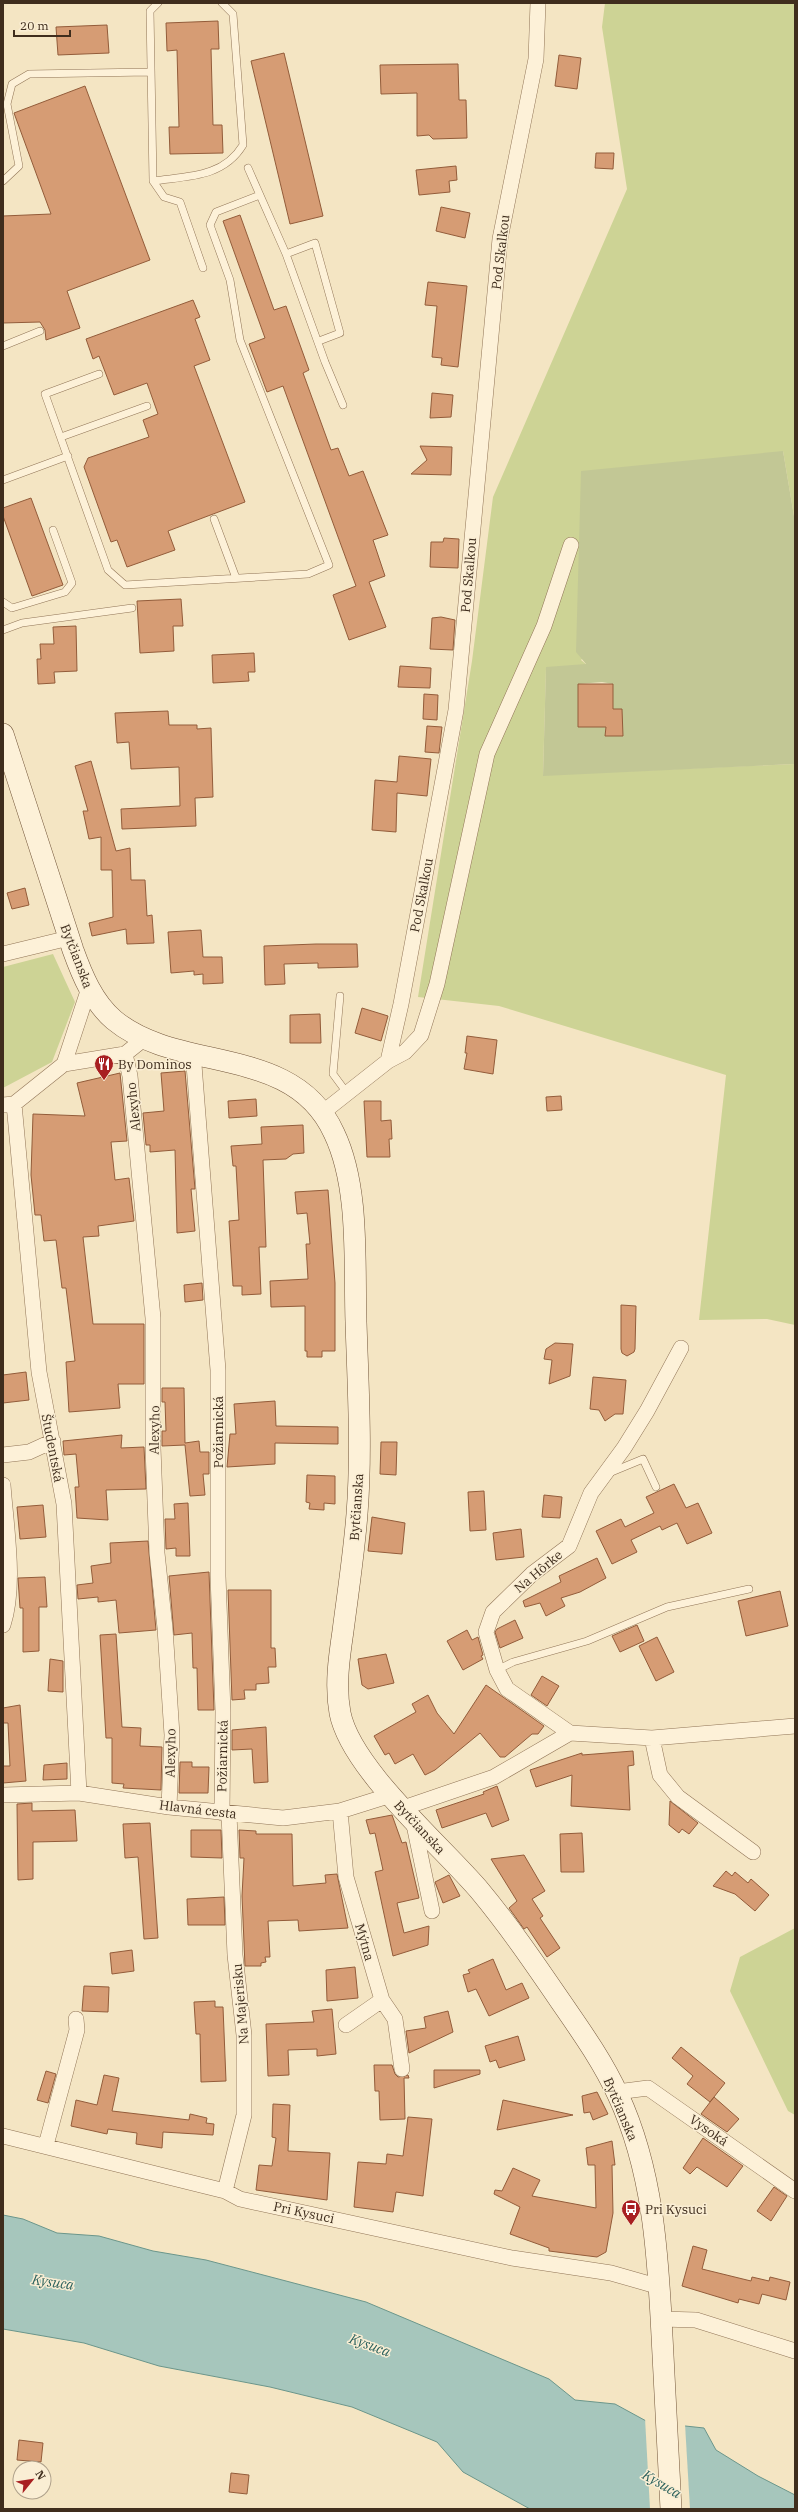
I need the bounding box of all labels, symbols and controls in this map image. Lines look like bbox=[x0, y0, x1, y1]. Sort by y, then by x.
scale bar bbox=[14, 12, 70, 38]
text: 20 m bbox=[20, 18, 49, 33]
street label: Pod Skalkou bbox=[487, 214, 514, 290]
street label: Pod Skalkou bbox=[457, 537, 480, 613]
street label: Pod Skalkou bbox=[406, 857, 437, 934]
street label: Bytčianska bbox=[57, 922, 97, 991]
restaurant icon: By Dominos bbox=[93, 1053, 115, 1081]
place label: By Dominos bbox=[118, 1056, 192, 1073]
street label: Alexyho bbox=[122, 1082, 145, 1132]
street label: Požiarnická bbox=[210, 1396, 227, 1468]
street label: Alexyho bbox=[146, 1405, 163, 1455]
street label: Študentská bbox=[38, 1413, 67, 1484]
street label: Bytčianska bbox=[346, 1473, 367, 1541]
street label: Na Hôrke bbox=[511, 1546, 566, 1596]
street label: Požiarnická bbox=[213, 1720, 232, 1792]
street label: Alexyho bbox=[162, 1728, 179, 1778]
street label: Hlavná cesta bbox=[158, 1796, 238, 1823]
street label: Bytčianska bbox=[390, 1797, 449, 1858]
street label: Mýtna bbox=[351, 1921, 378, 1963]
street label: Na Majerisku bbox=[228, 1963, 253, 2045]
street label: Bytčianska bbox=[600, 2075, 642, 2144]
street label: Vysoká bbox=[686, 2111, 731, 2150]
street label: Pri Kysuci bbox=[272, 2198, 336, 2227]
bus stop icon: Pri Kysuci bbox=[620, 2198, 642, 2226]
place label: Pri Kysuci bbox=[645, 2201, 707, 2218]
water label: Kysuca bbox=[30, 2270, 75, 2294]
water label: Kysuca bbox=[346, 2329, 393, 2361]
north arrow bbox=[12, 2460, 52, 2500]
water label: Kysuca bbox=[638, 2465, 685, 2502]
text: N bbox=[32, 2468, 49, 2483]

